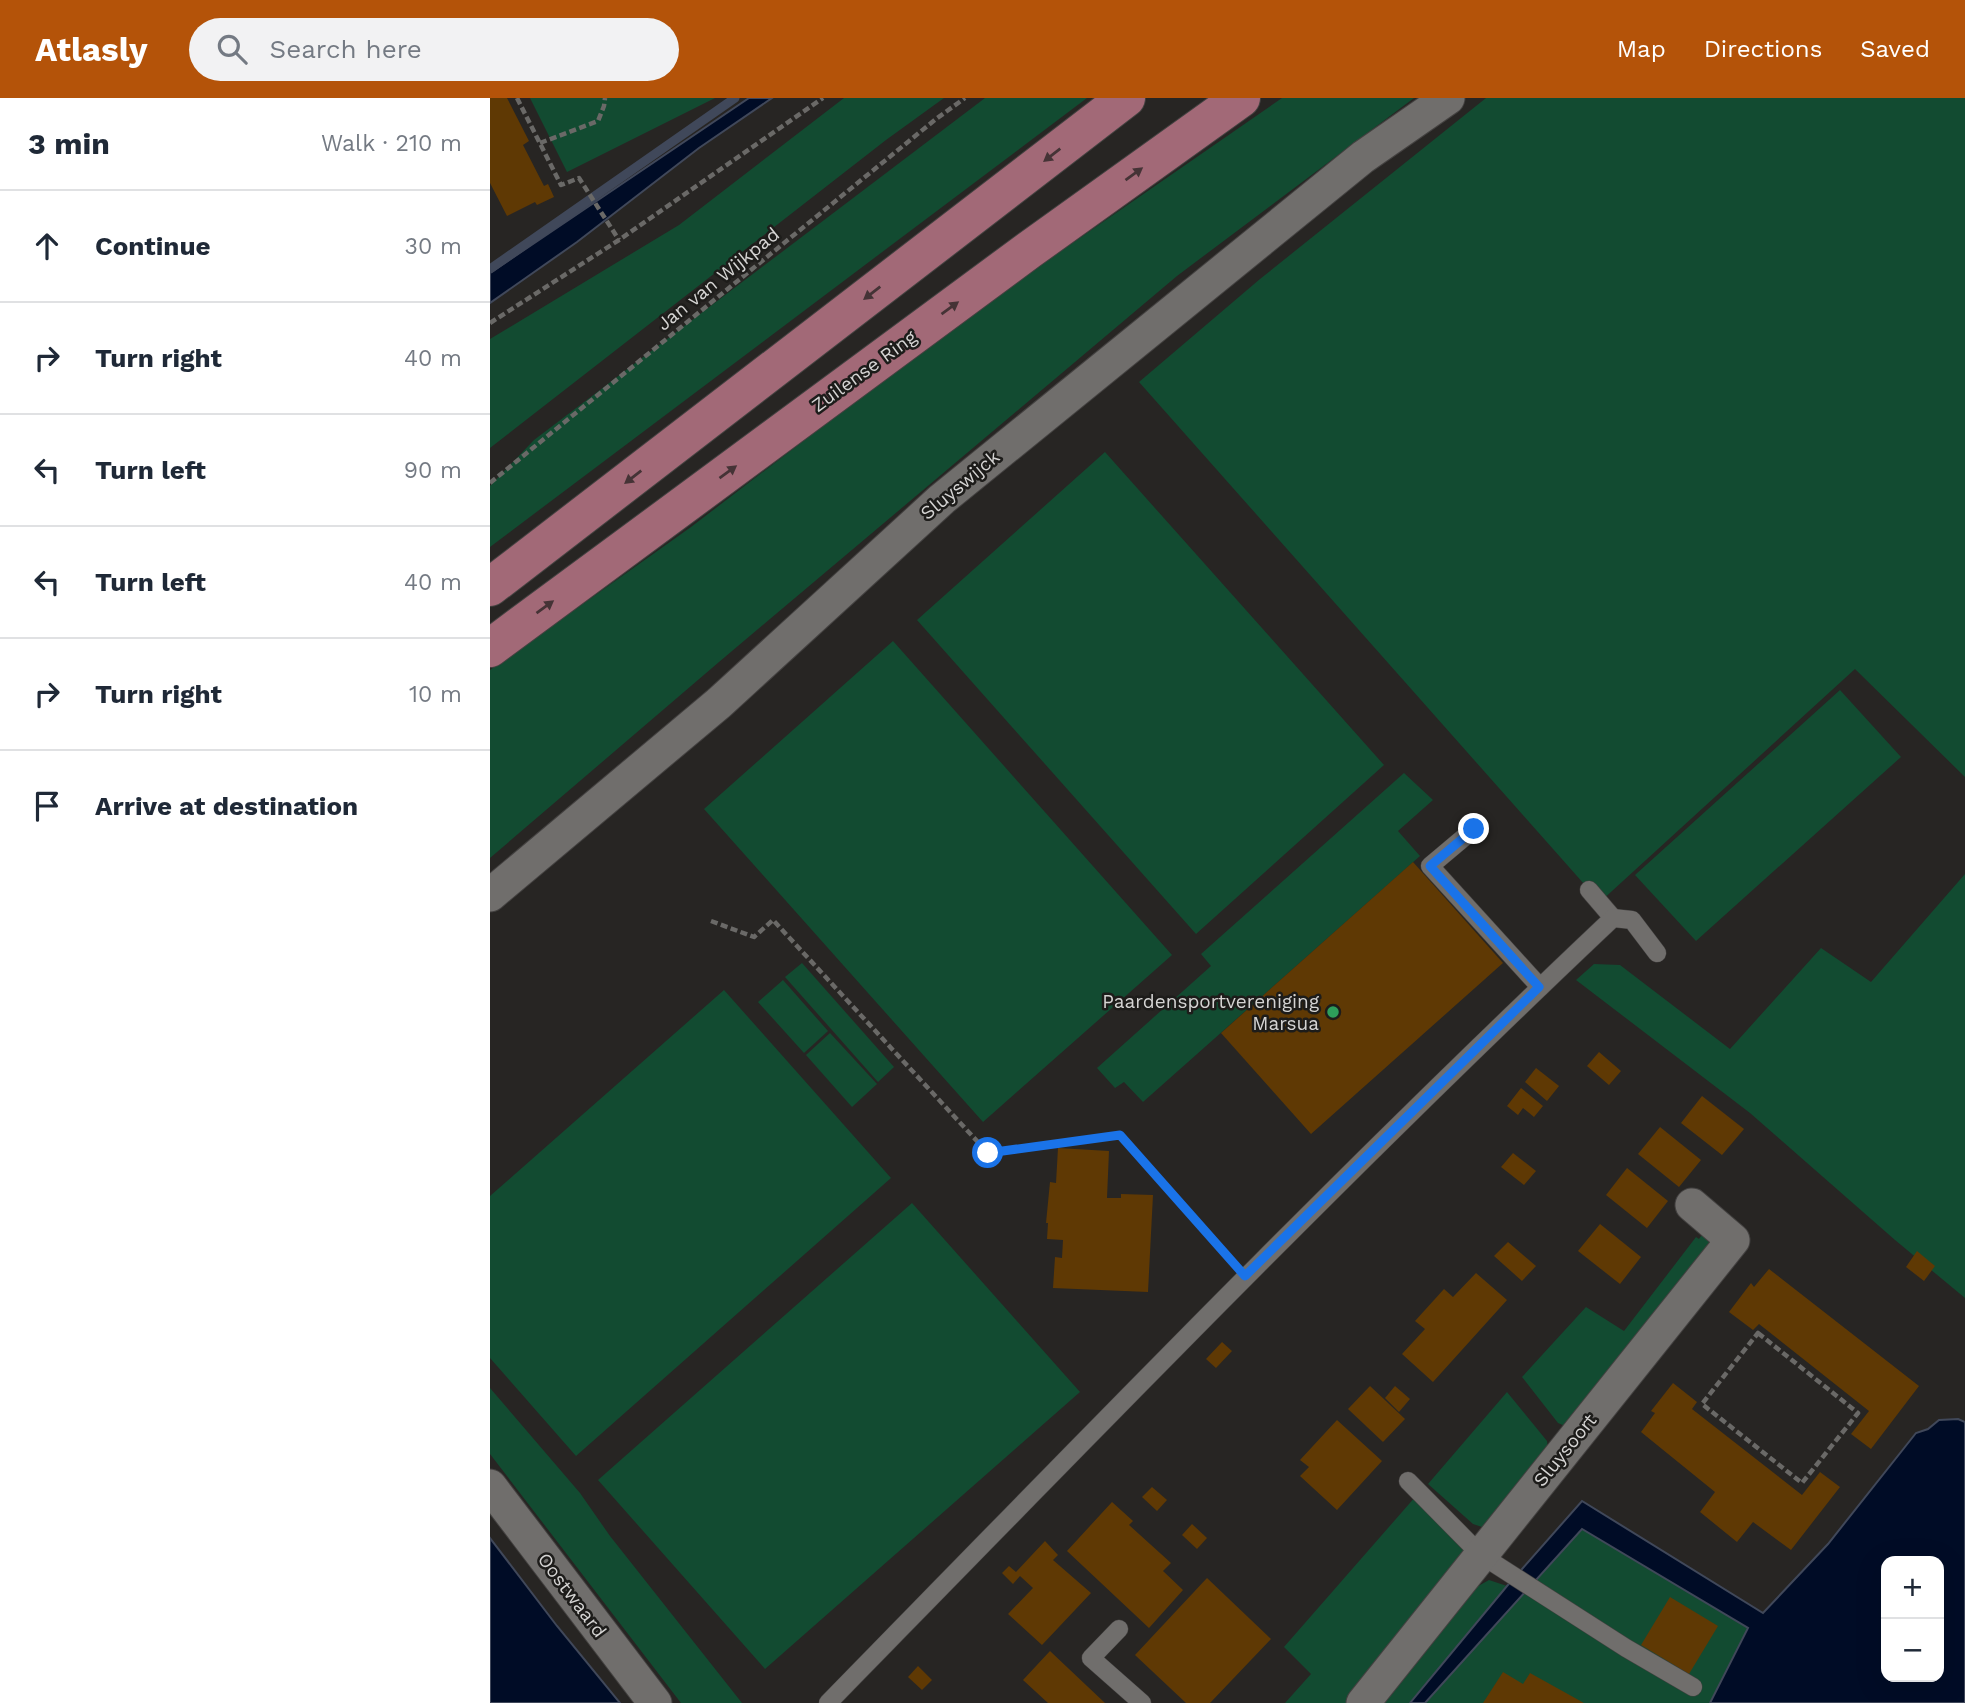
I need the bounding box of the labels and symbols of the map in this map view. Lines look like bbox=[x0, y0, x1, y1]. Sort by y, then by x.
one-way arrow bbox=[1044, 147, 1062, 162]
one-way arrow bbox=[1125, 167, 1143, 181]
street label: Jan van Wijkpad bbox=[652, 223, 784, 335]
one-way arrow bbox=[863, 286, 881, 300]
one-way arrow bbox=[941, 301, 959, 315]
street label: Zuilense Ring bbox=[807, 325, 922, 417]
street label: Sluyswijck bbox=[916, 445, 1004, 525]
one-way arrow bbox=[718, 465, 737, 479]
one-way arrow bbox=[625, 469, 643, 484]
one-way arrow bbox=[535, 600, 553, 615]
route end bbox=[1458, 813, 1489, 844]
place label: Paardensportvereniging Marsua bbox=[1102, 990, 1320, 1035]
marker: Paardensportvereniging Marsua bbox=[1325, 1004, 1341, 1020]
route start bbox=[972, 1137, 1003, 1168]
street label: Sluysoort bbox=[1529, 1409, 1601, 1491]
street label: Oostwaard bbox=[533, 1548, 611, 1642]

